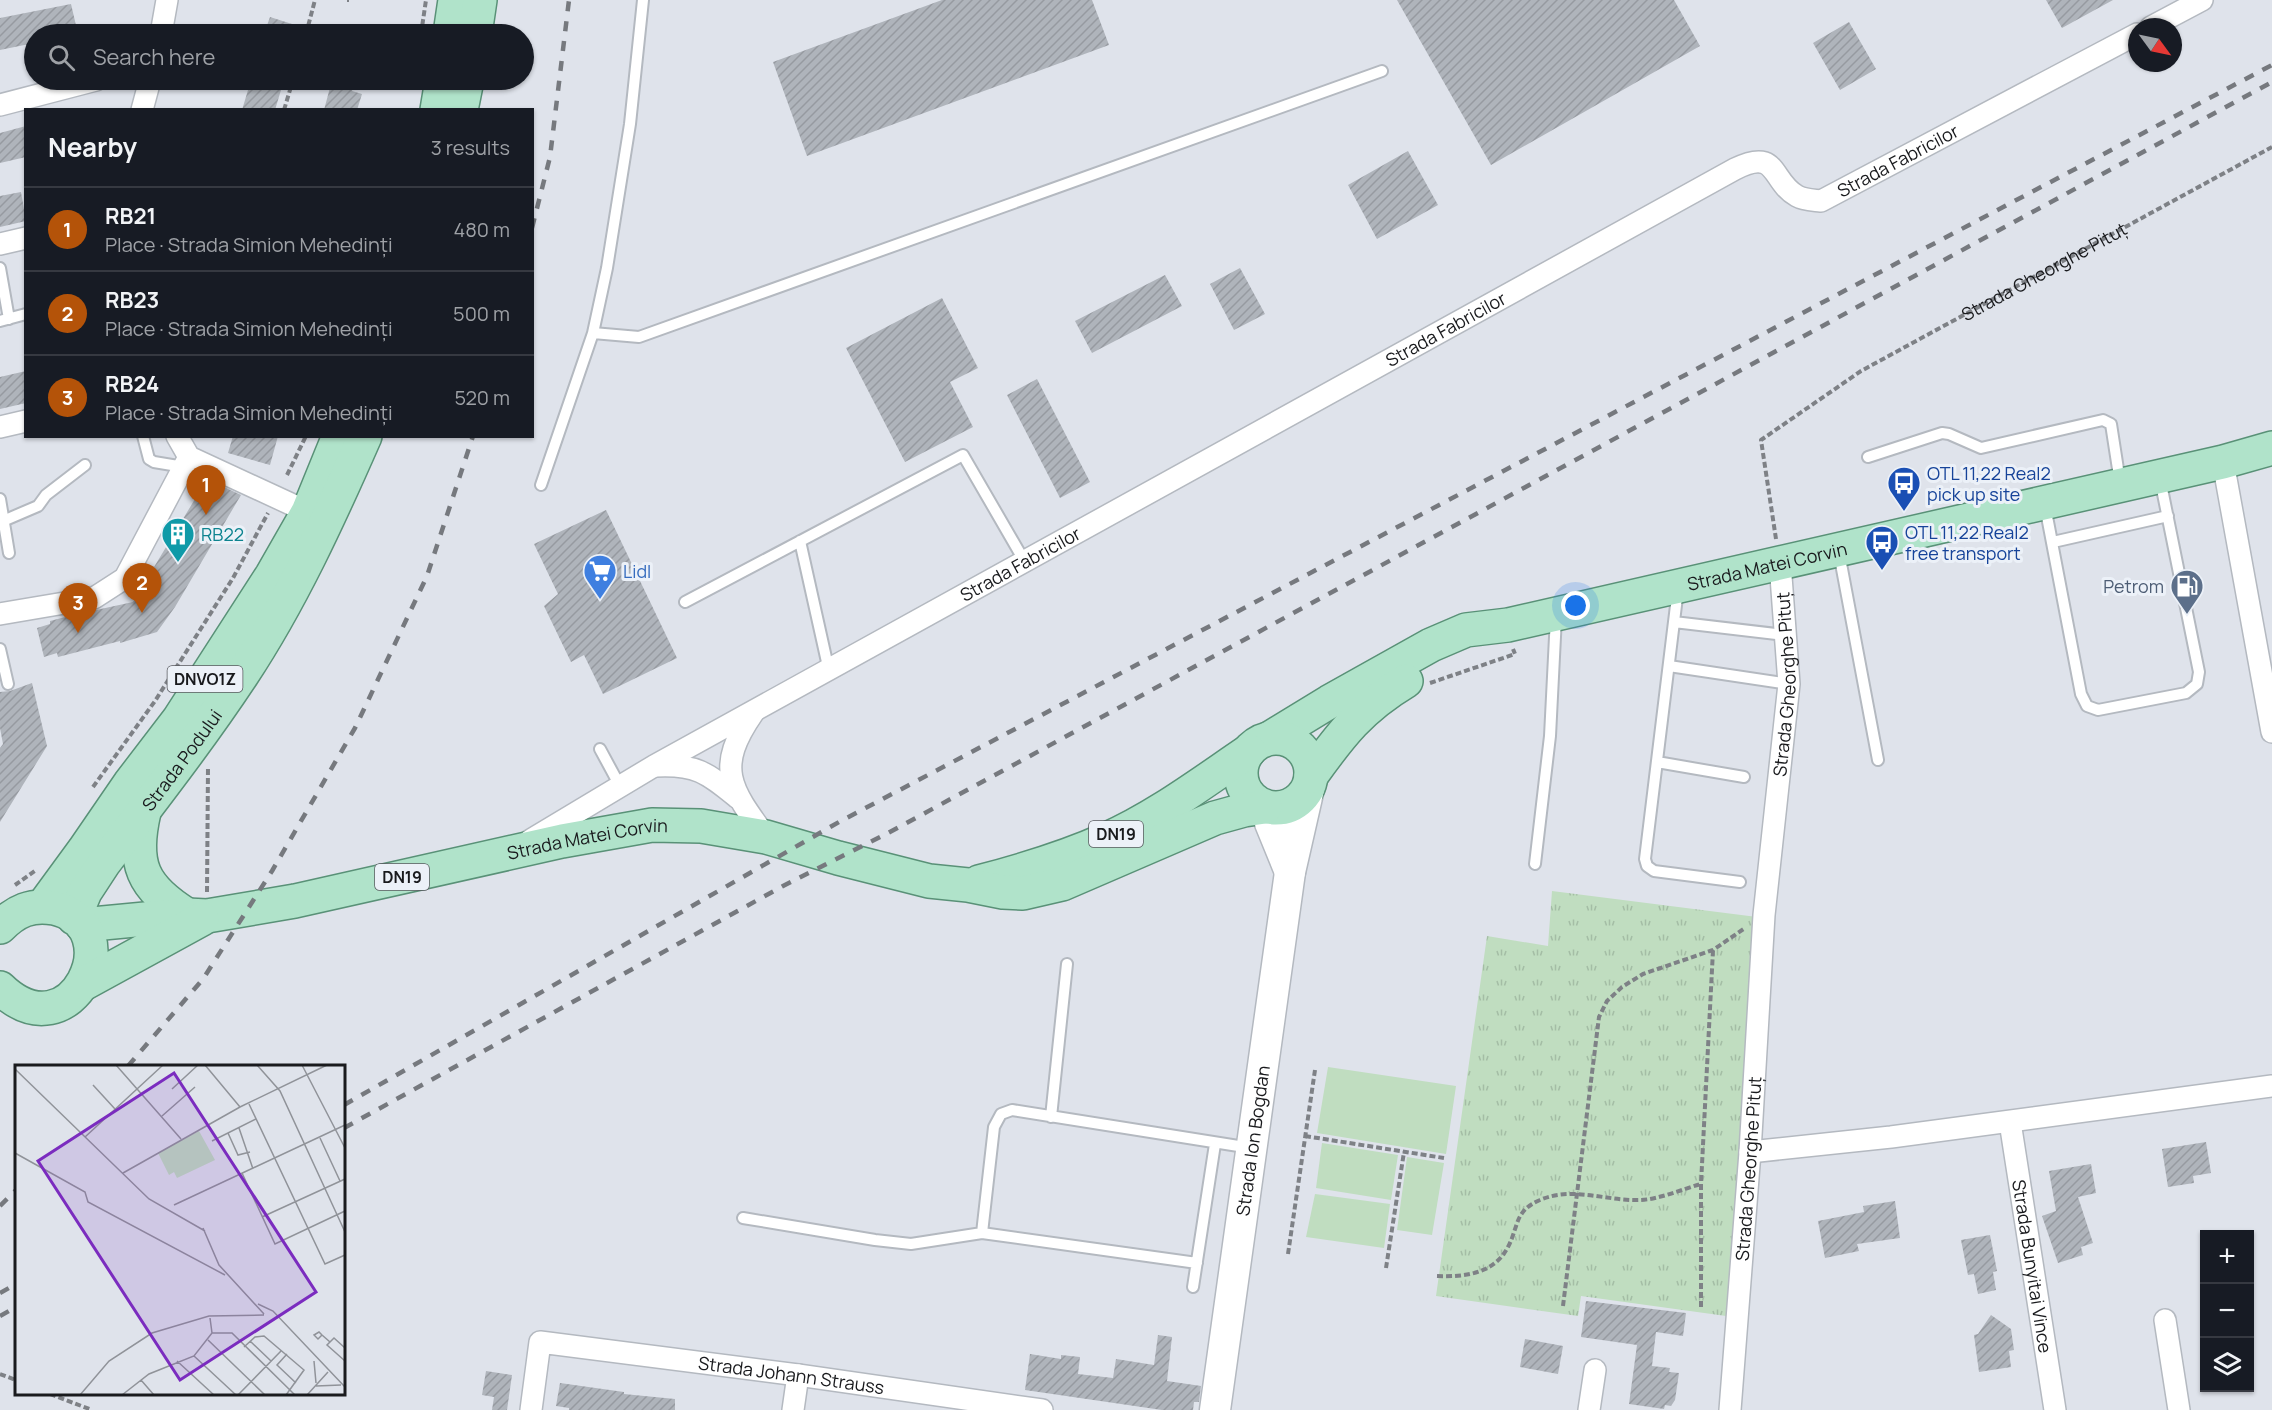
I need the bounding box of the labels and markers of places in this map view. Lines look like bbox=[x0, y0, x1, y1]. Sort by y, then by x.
place label: OTL 11,22 Real2 pick up site bbox=[1927, 461, 2051, 506]
bus stop icon: OTL 11,22 Real2 pick up site bbox=[1886, 465, 1922, 512]
pin: 1 bbox=[186, 466, 226, 515]
building icon: RB22 bbox=[160, 516, 196, 563]
place label: OTL 11,22 Real2 free transport bbox=[1905, 520, 2029, 565]
place label: RB22 bbox=[201, 522, 244, 546]
bus stop icon: OTL 11,22 Real2 free transport bbox=[1864, 524, 1900, 571]
supermarket icon: Lidl bbox=[582, 553, 618, 600]
place label: Lidl bbox=[623, 559, 651, 583]
pin: 2 bbox=[122, 564, 162, 613]
fuel station icon: Petrom bbox=[2169, 568, 2205, 615]
place label: Petrom bbox=[2103, 574, 2164, 598]
pin: 3 bbox=[58, 584, 98, 633]

